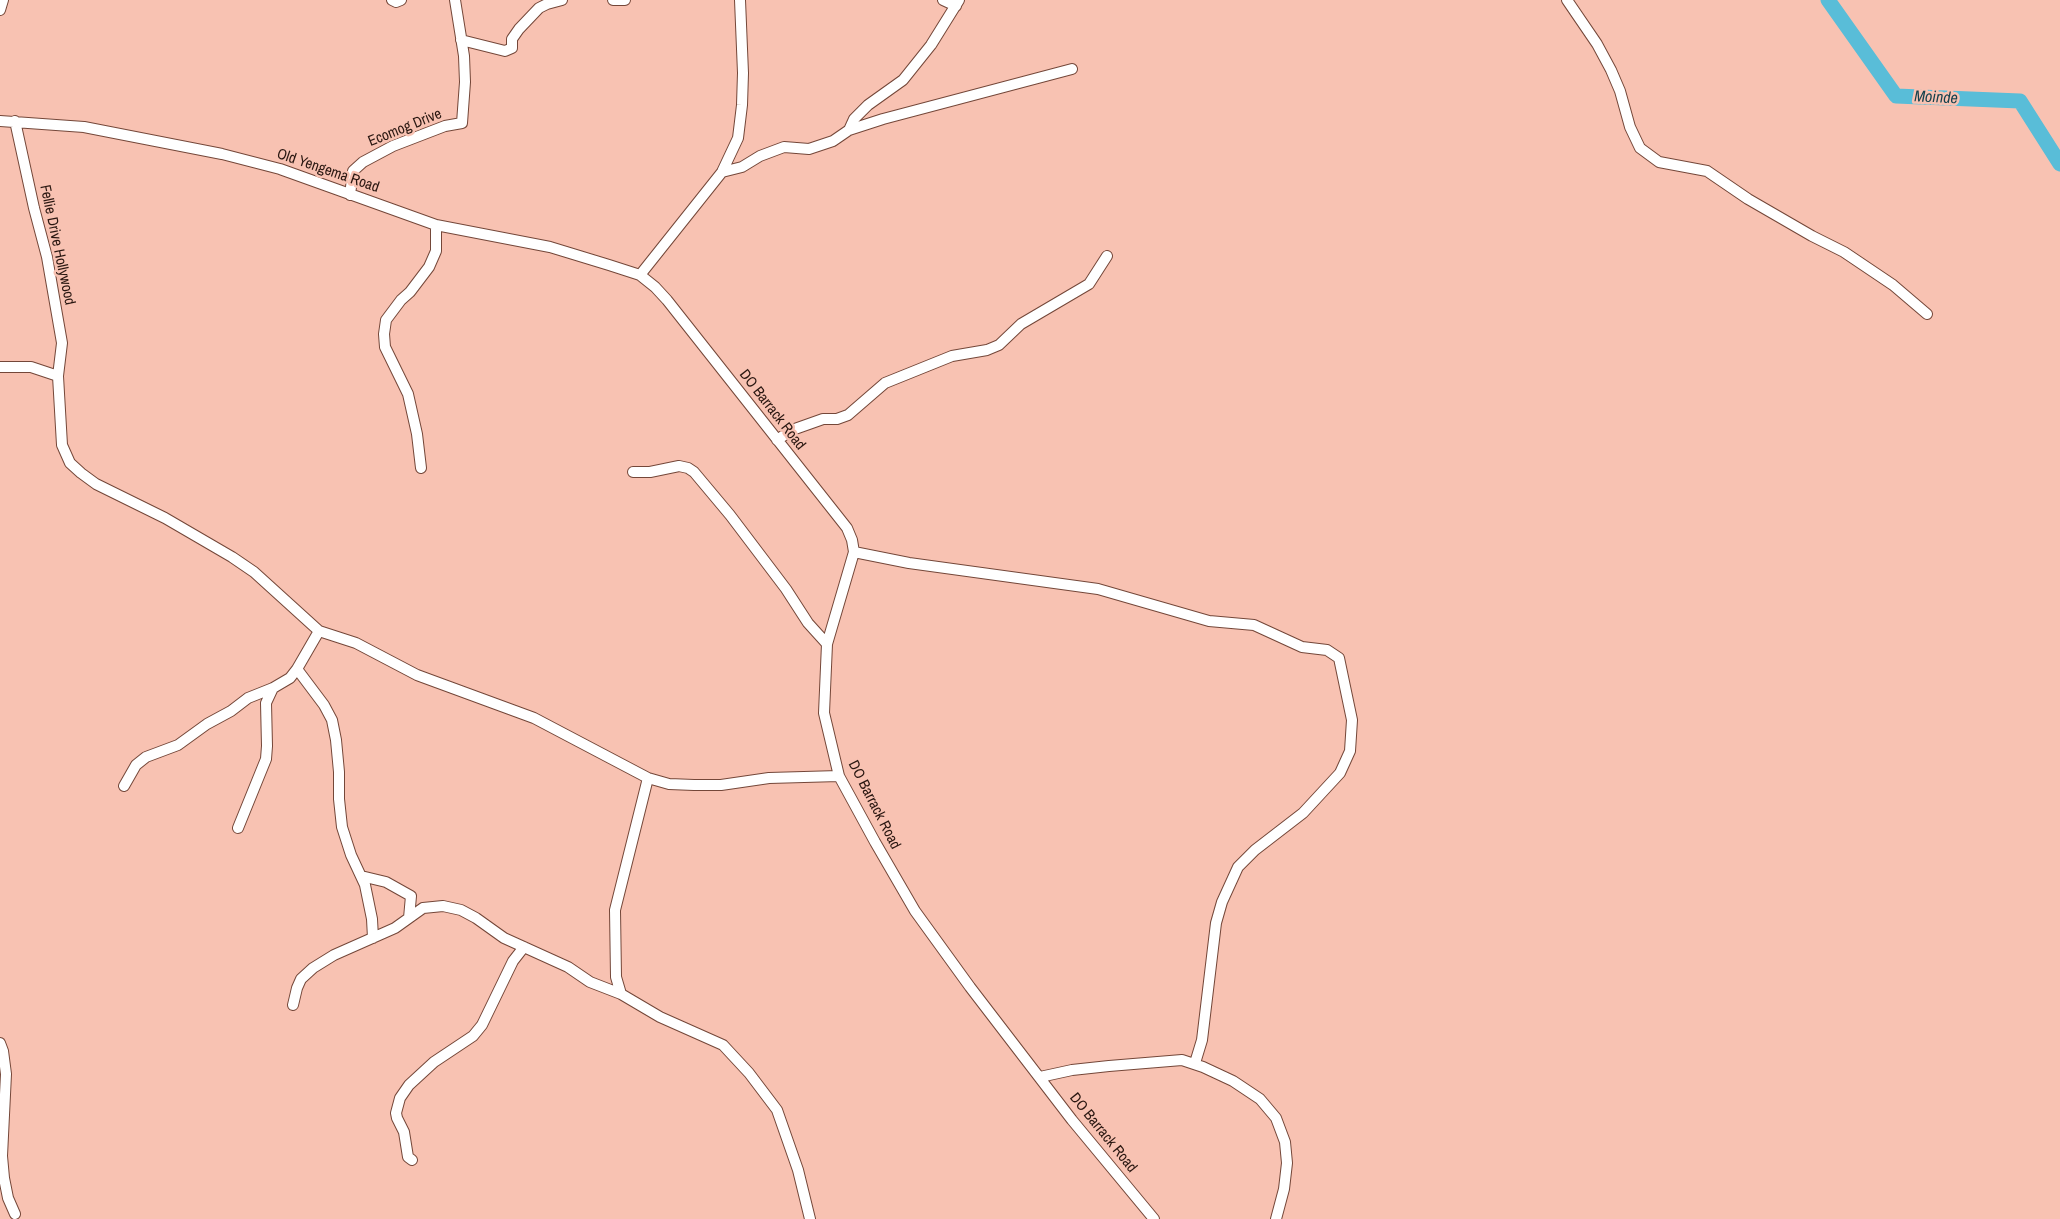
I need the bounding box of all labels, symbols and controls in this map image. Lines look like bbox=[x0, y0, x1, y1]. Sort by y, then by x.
water label: Moinde bbox=[1914, 87, 1958, 109]
street label: Ecomog Drive bbox=[366, 105, 444, 151]
street label: Old Yengema Road bbox=[274, 145, 382, 197]
street label: Fellie Drive Hollywood bbox=[35, 183, 79, 307]
street label: DO Barrack Road bbox=[735, 366, 809, 454]
street label: DO Barrack Road bbox=[844, 758, 904, 852]
street label: DO Barrack Road bbox=[1065, 1090, 1141, 1176]

